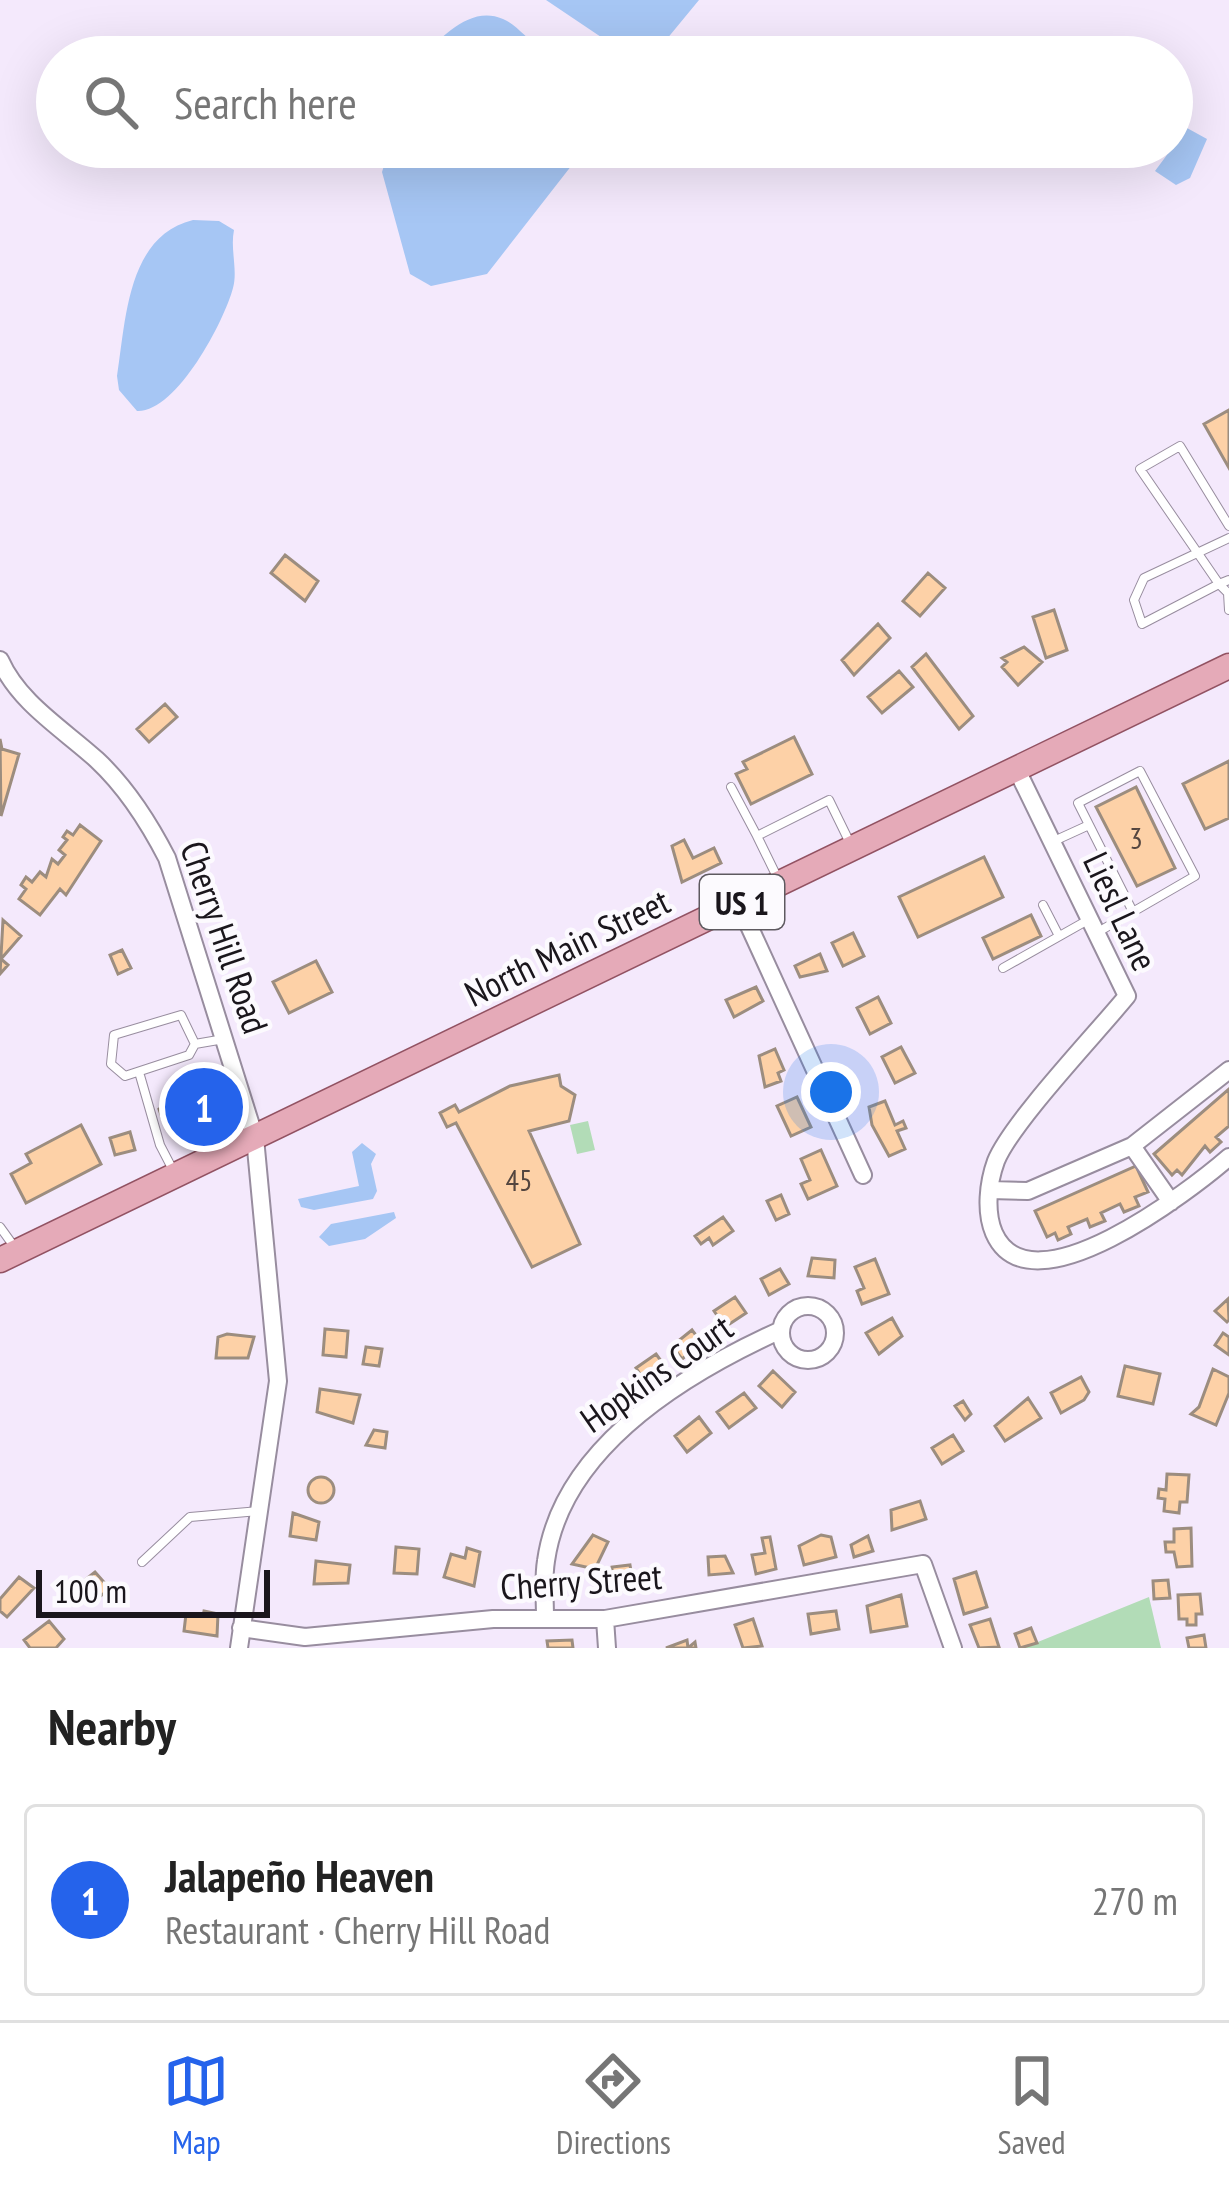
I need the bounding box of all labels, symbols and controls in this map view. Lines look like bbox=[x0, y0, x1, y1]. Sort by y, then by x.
search box bbox=[36, 36, 1193, 168]
icon: search bbox=[78, 69, 144, 135]
text: Search here bbox=[174, 73, 357, 131]
house number: 3 bbox=[1129, 818, 1143, 857]
street label: Cherry Hill Road bbox=[170, 835, 280, 1039]
street label: Liesl Lane bbox=[1073, 844, 1169, 978]
road number: US 1 bbox=[700, 875, 784, 929]
street label: North Main Street bbox=[457, 877, 677, 1017]
pin: 1 bbox=[165, 1062, 243, 1152]
your location bbox=[801, 1062, 861, 1122]
house number: 45 bbox=[506, 1160, 533, 1199]
street label: Hopkins Court bbox=[571, 1303, 741, 1442]
street label: Cherry Street bbox=[499, 1552, 663, 1610]
scale bar bbox=[36, 1564, 270, 1617]
text: 100 m bbox=[54, 1569, 127, 1612]
text: Nearby bbox=[48, 1693, 176, 1759]
text: Jalapeño Heaven bbox=[165, 1846, 434, 1904]
text: 1 bbox=[81, 1875, 99, 1926]
text: 270 m bbox=[1092, 1875, 1178, 1926]
text: Restaurant · Cherry Hill Road bbox=[165, 1904, 550, 1955]
tab: Map bbox=[163, 2048, 229, 2163]
tab: Directions bbox=[556, 2048, 671, 2163]
tab: Saved bbox=[998, 2048, 1066, 2163]

